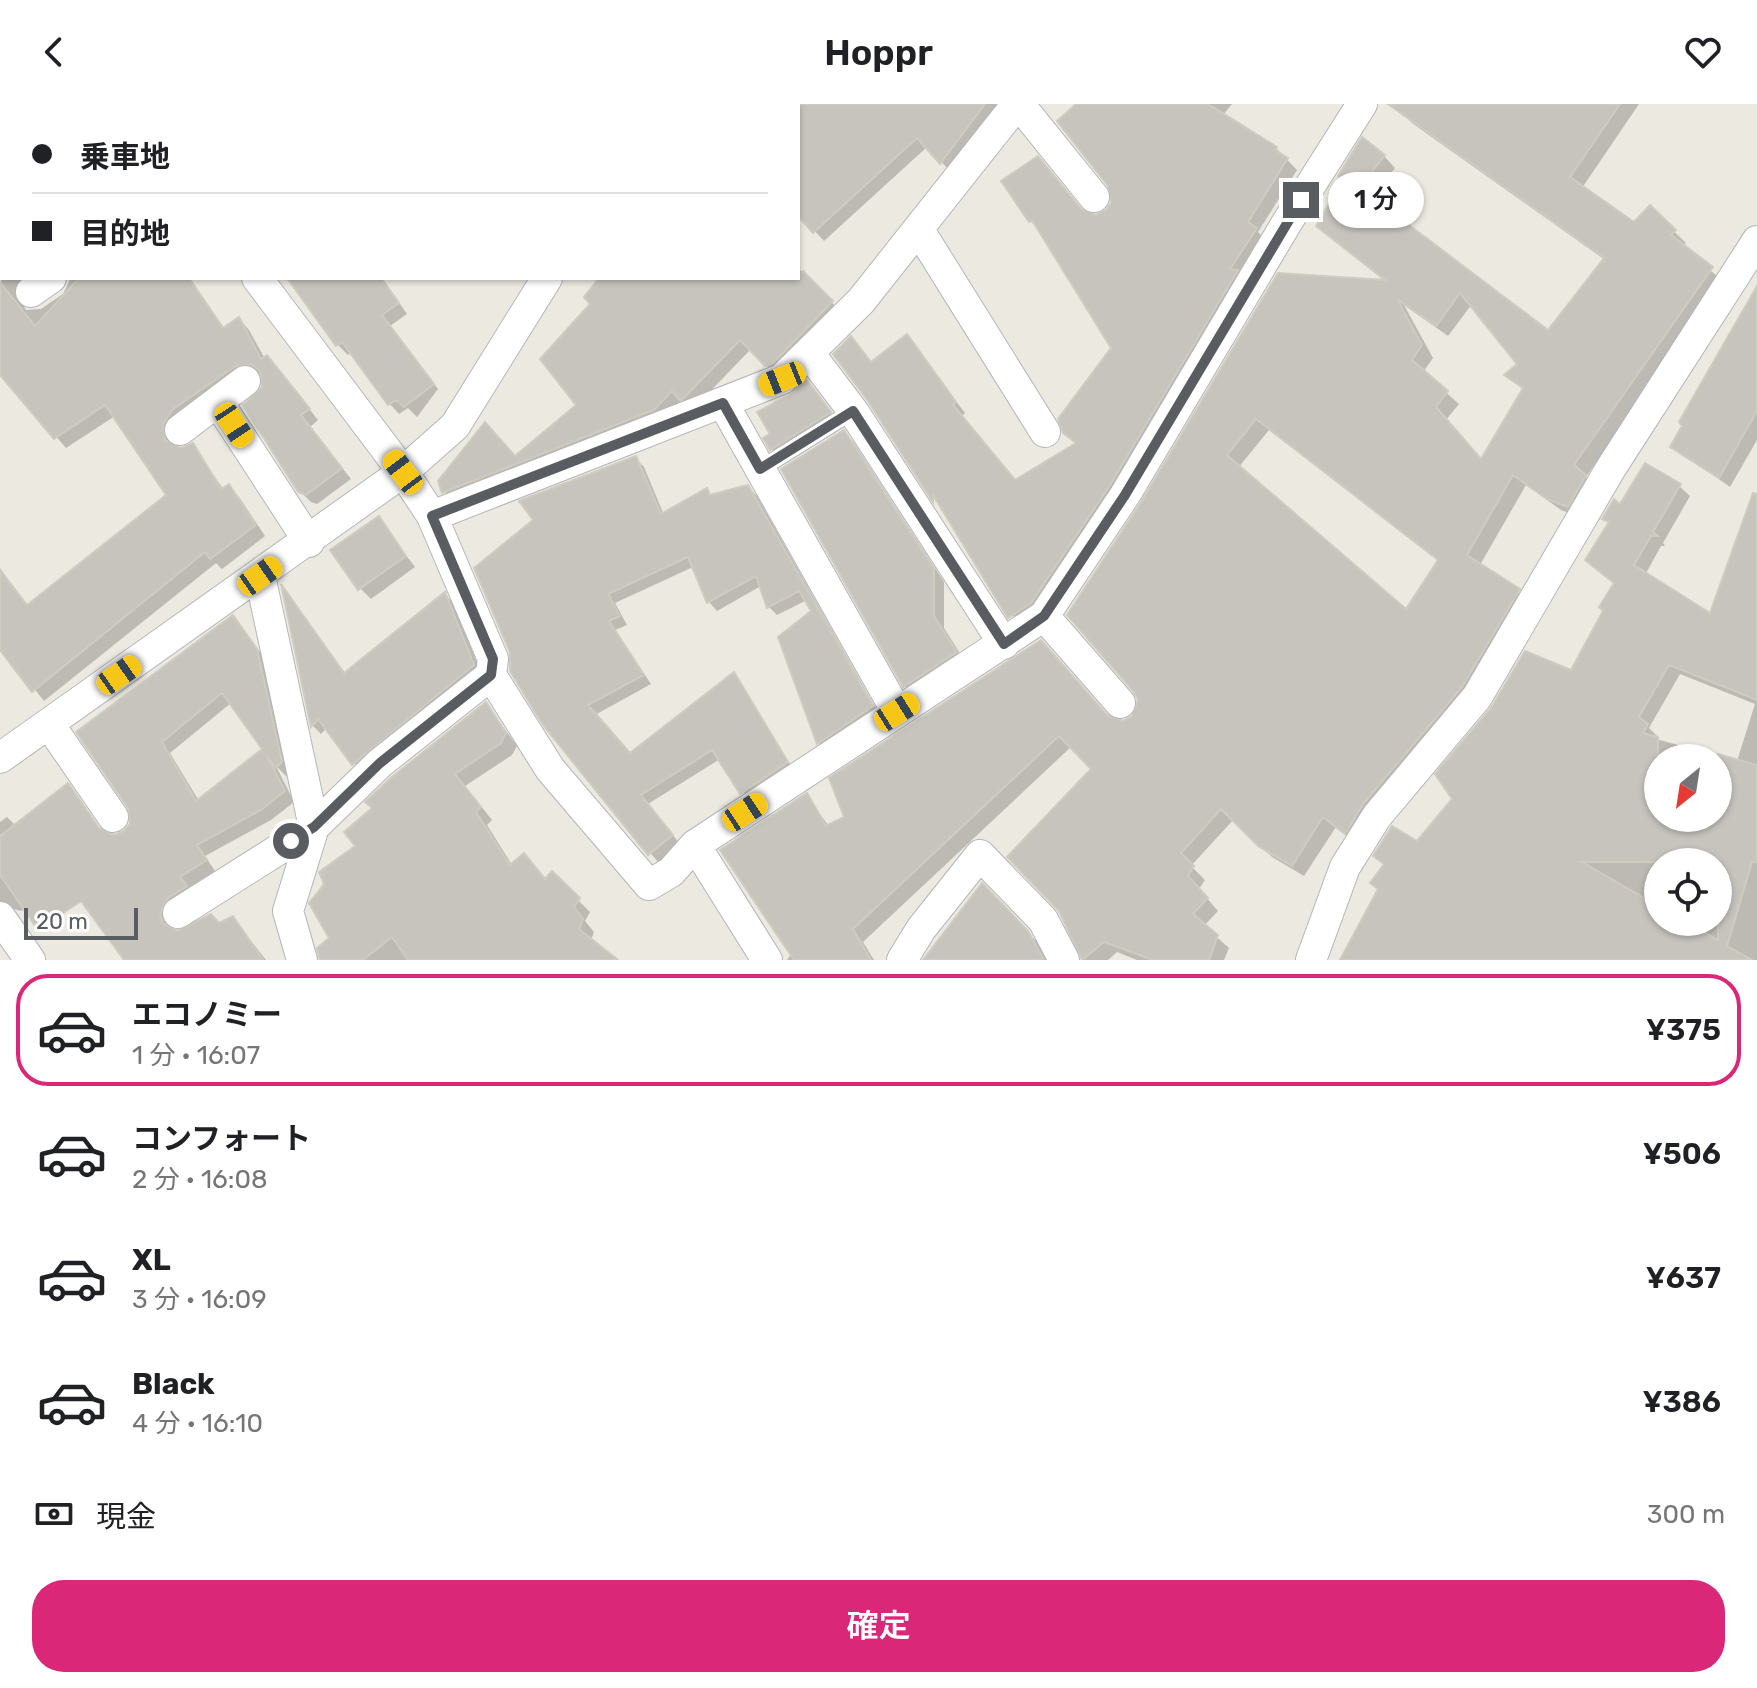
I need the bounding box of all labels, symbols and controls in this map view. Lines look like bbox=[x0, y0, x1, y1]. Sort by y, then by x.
icon: back bbox=[32, 30, 76, 74]
icon: heart bbox=[1681, 30, 1725, 74]
text: Hoppr bbox=[824, 31, 933, 74]
text: 乗車地 bbox=[80, 139, 170, 175]
callout: 1 分 bbox=[1329, 172, 1425, 228]
route end bbox=[1283, 182, 1319, 218]
text: 1 分 bbox=[1354, 184, 1398, 215]
text: 目的地 bbox=[80, 216, 170, 252]
car bbox=[755, 359, 809, 399]
car bbox=[211, 398, 257, 452]
car bbox=[379, 446, 427, 498]
car bbox=[233, 552, 287, 600]
car bbox=[92, 651, 146, 699]
car bbox=[870, 689, 924, 735]
north arrow bbox=[1644, 744, 1732, 832]
map controls bbox=[1644, 744, 1732, 936]
car bbox=[718, 789, 772, 835]
route start bbox=[273, 823, 309, 859]
button: locate bbox=[1644, 848, 1732, 936]
scale bar bbox=[24, 904, 138, 940]
text: 20 m bbox=[36, 908, 88, 935]
icon: car bbox=[36, 994, 108, 1066]
text: エコノミー bbox=[132, 997, 282, 1033]
text: ¥375 bbox=[1646, 1012, 1721, 1048]
text: 1 分 · 16:07 bbox=[132, 1040, 260, 1071]
icon: car bbox=[36, 1118, 108, 1190]
text: コンフォート bbox=[132, 1121, 311, 1157]
text: ¥506 bbox=[1643, 1136, 1721, 1172]
text: 2 分 · 16:08 bbox=[132, 1164, 267, 1195]
icon: car bbox=[36, 1242, 108, 1314]
text: XL bbox=[132, 1242, 171, 1278]
text: ¥637 bbox=[1646, 1260, 1721, 1296]
text: 3 分 · 16:09 bbox=[132, 1284, 267, 1315]
icon: car bbox=[36, 1366, 108, 1438]
text: Black bbox=[132, 1366, 215, 1402]
text: ¥386 bbox=[1642, 1384, 1721, 1420]
text: 4 分 · 16:10 bbox=[132, 1408, 263, 1439]
icon: cash bbox=[32, 1492, 76, 1536]
text: 現金 bbox=[96, 1499, 156, 1535]
text: 300 m bbox=[1647, 1499, 1725, 1530]
button: 確定 bbox=[32, 1580, 1725, 1672]

